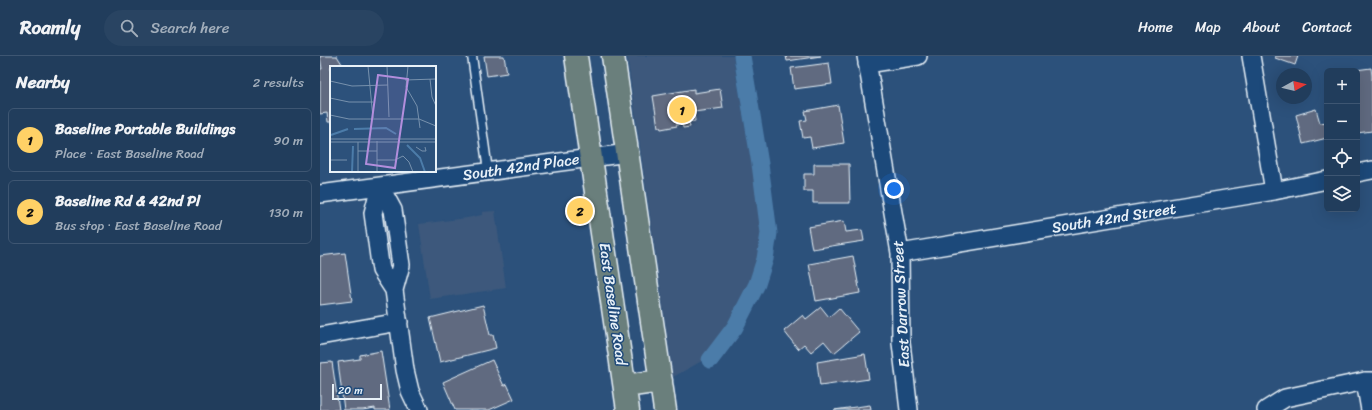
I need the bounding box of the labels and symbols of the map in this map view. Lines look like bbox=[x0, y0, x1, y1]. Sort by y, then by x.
inset map bbox=[330, 66, 436, 172]
north arrow bbox=[1276, 68, 1312, 104]
pin: 1 bbox=[669, 95, 695, 125]
street label: South 42nd Place bbox=[461, 146, 581, 188]
your location bbox=[884, 179, 904, 199]
street label: South 42nd Street bbox=[1050, 195, 1178, 241]
pin: 2 bbox=[567, 196, 593, 226]
street label: East Darrow Street bbox=[885, 239, 917, 368]
street label: East Baseline Road bbox=[592, 241, 635, 368]
scale bar bbox=[332, 382, 382, 401]

